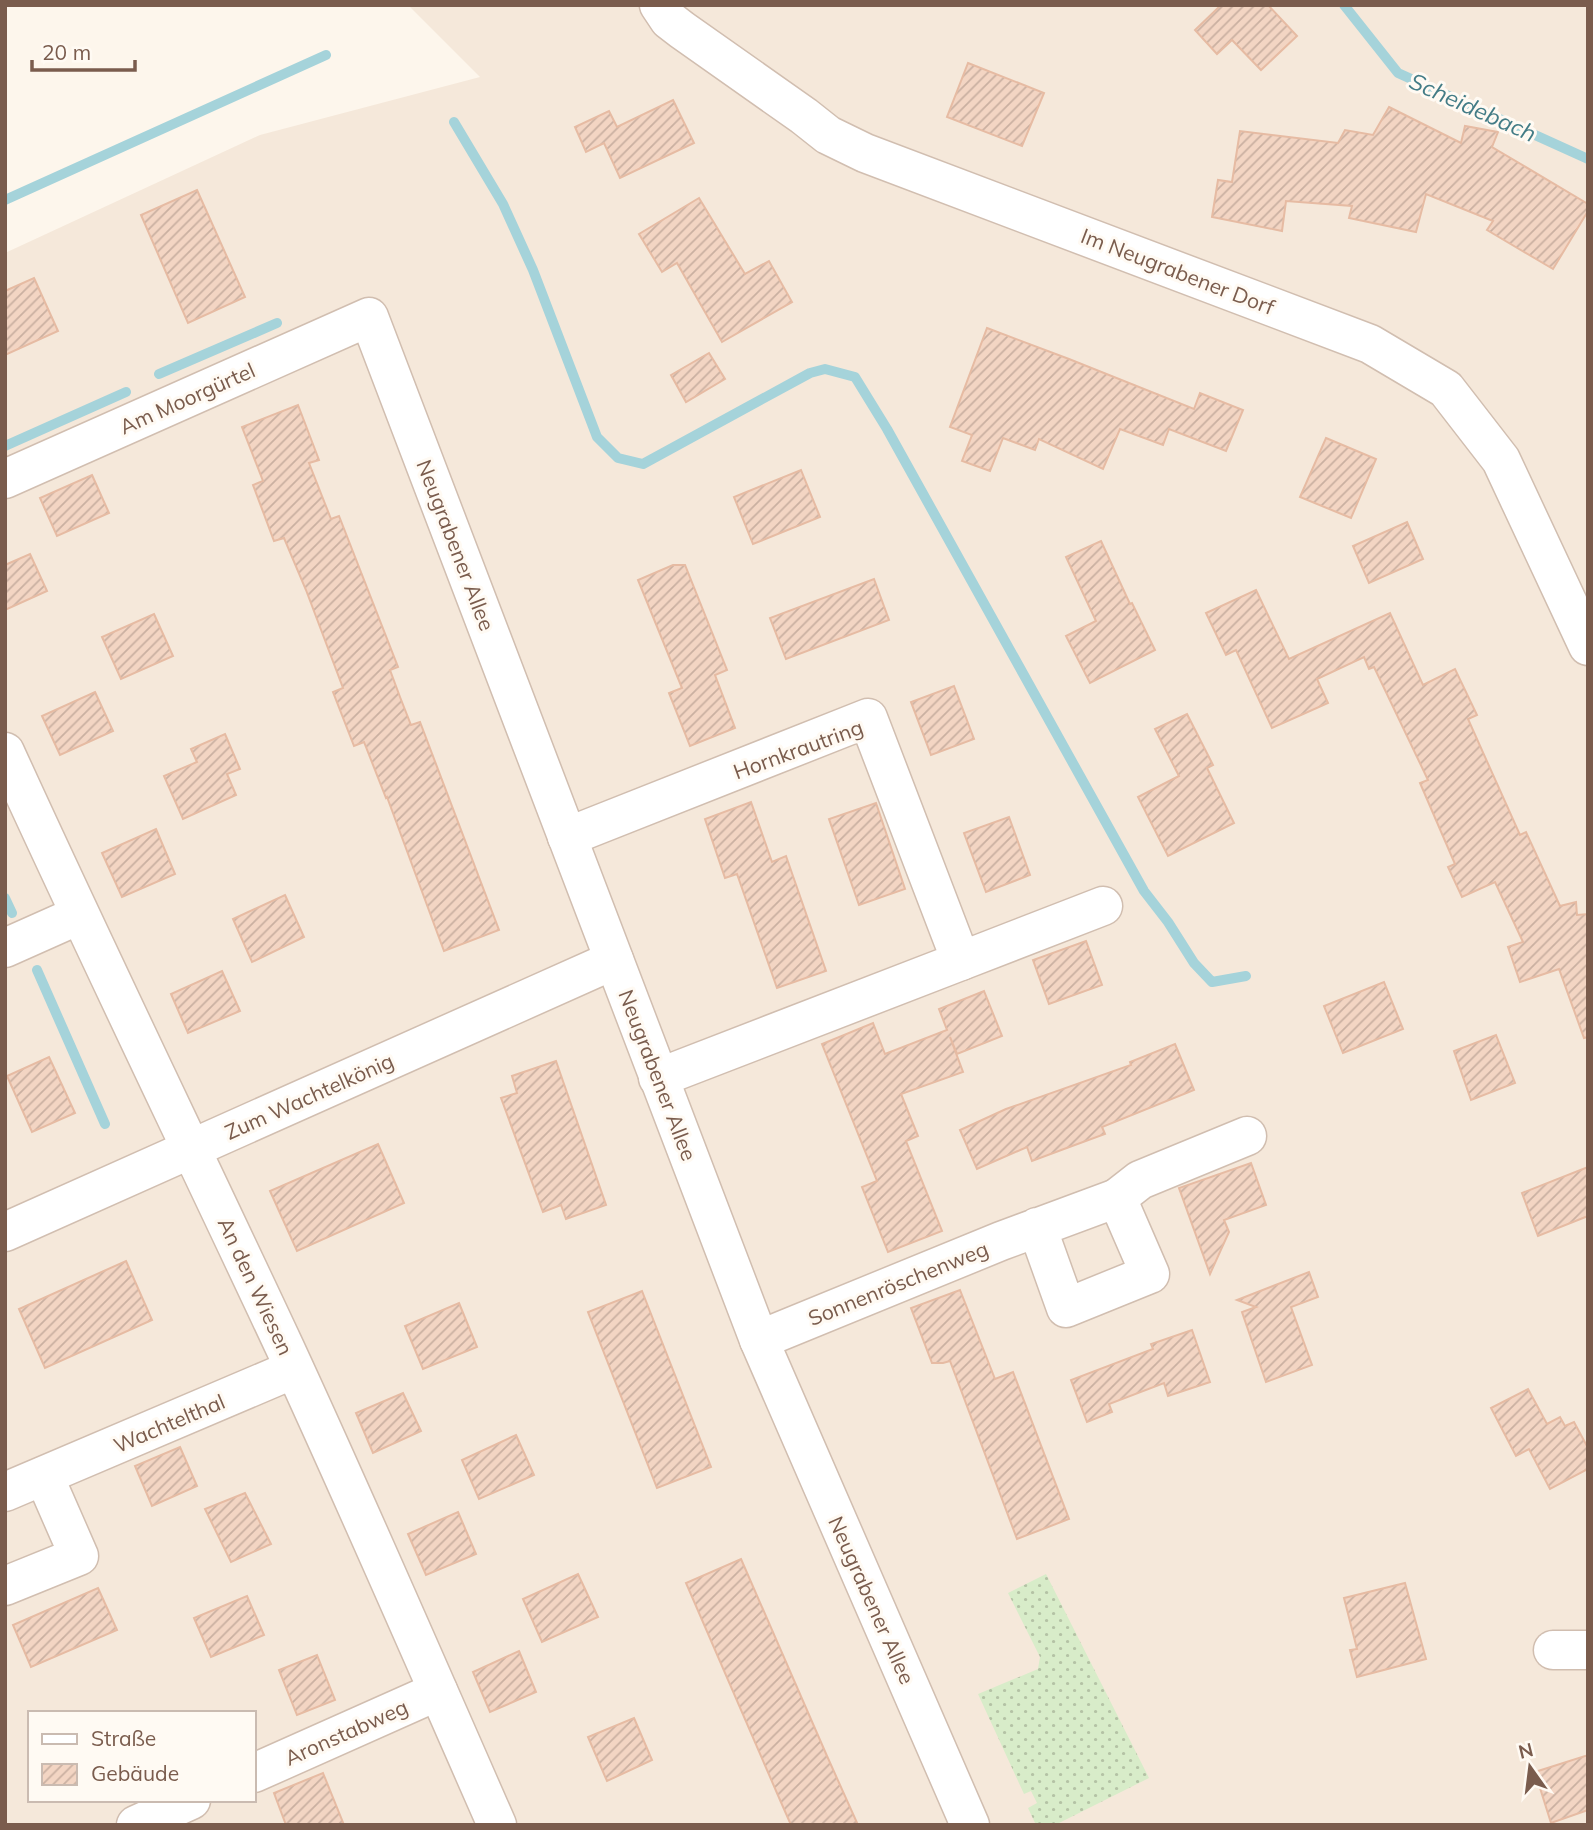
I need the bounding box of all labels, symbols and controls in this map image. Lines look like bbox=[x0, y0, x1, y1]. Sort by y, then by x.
scale bar bbox=[32, 28, 135, 72]
text: 20 m bbox=[42, 39, 91, 65]
water label: Scheidebach bbox=[1405, 66, 1541, 148]
street label: Im Neugrabener Dorf bbox=[1078, 222, 1279, 320]
street label: Am Moorgürtel bbox=[115, 357, 259, 439]
street label: Neugrabener Allee bbox=[411, 456, 501, 634]
street label: Hornkrautring bbox=[730, 714, 866, 784]
street label: Neugrabener Allee bbox=[613, 986, 703, 1164]
street label: Zum Wachtelkönig bbox=[221, 1047, 397, 1145]
street label: An den Wiesen bbox=[213, 1213, 299, 1359]
street label: Sonnenröschenweg bbox=[804, 1235, 992, 1331]
street label: Wachtelthal bbox=[109, 1388, 229, 1458]
street label: Neugrabener Allee bbox=[823, 1512, 921, 1688]
street label: Aronstabweg bbox=[280, 1693, 412, 1771]
legend bbox=[28, 1711, 256, 1802]
text: Straße bbox=[91, 1725, 156, 1751]
north arrow bbox=[1495, 1732, 1565, 1802]
text: N bbox=[1516, 1737, 1536, 1764]
text: Gebäude bbox=[91, 1760, 179, 1786]

